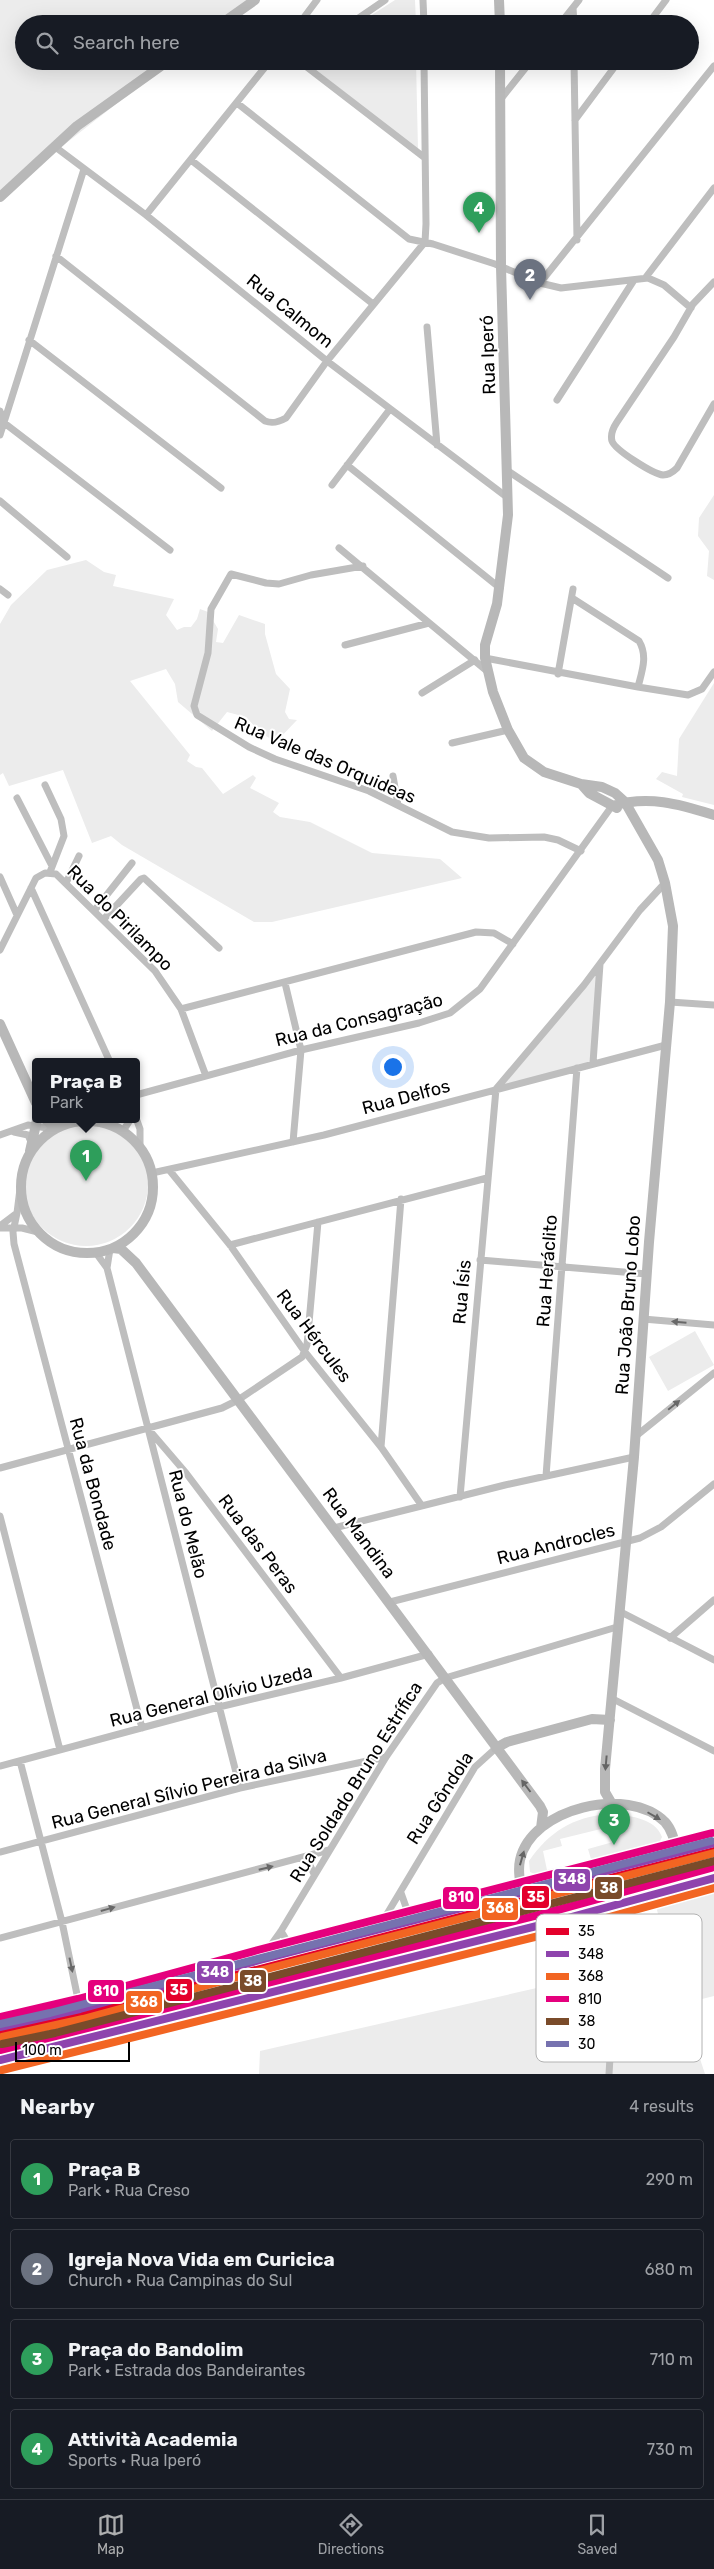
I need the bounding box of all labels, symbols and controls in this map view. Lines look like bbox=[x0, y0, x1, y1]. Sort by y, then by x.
search box bbox=[15, 15, 699, 70]
icon: search bbox=[33, 29, 61, 57]
text: Search here bbox=[73, 31, 180, 54]
pin: 4 bbox=[463, 192, 495, 233]
pin: 2 bbox=[514, 259, 546, 300]
street label: Rua Calmom bbox=[242, 269, 338, 353]
street label: Rua Iperó bbox=[476, 315, 500, 395]
street label: Rua Vale das Orquideas bbox=[231, 712, 419, 808]
street label: Rua do Pirilampo bbox=[62, 860, 178, 976]
street label: Rua da Consagração bbox=[273, 989, 445, 1051]
your location bbox=[380, 1054, 406, 1080]
popup bbox=[32, 1058, 140, 1123]
text: Praça B bbox=[50, 1070, 122, 1093]
street label: Rua Delfos bbox=[360, 1075, 452, 1119]
text: Park bbox=[50, 1093, 83, 1112]
pin: 1 bbox=[70, 1140, 102, 1181]
street label: Rua Heráclito bbox=[532, 1214, 562, 1328]
street label: Rua João Bruno Lobo bbox=[611, 1214, 645, 1396]
street label: Rua Ísis bbox=[448, 1259, 476, 1325]
street label: Rua Hércules bbox=[272, 1285, 356, 1387]
one-way arrow bbox=[670, 1318, 686, 1326]
one-way arrow bbox=[667, 1400, 680, 1411]
street label: Rua da Bondade bbox=[65, 1415, 121, 1553]
street label: Rua do Melão bbox=[164, 1467, 212, 1581]
street label: Rua Mandina bbox=[318, 1483, 400, 1583]
street label: Rua das Peras bbox=[214, 1490, 302, 1598]
street label: Rua Androcles bbox=[495, 1519, 617, 1569]
street label: Rua General Olívio Uzeda bbox=[107, 1660, 315, 1732]
street label: Rua Soldado Bruno Estrífica bbox=[285, 1678, 427, 1886]
street label: Rua General Sílvio Pereira da Silva bbox=[49, 1744, 329, 1834]
street label: Rua Gôndola bbox=[402, 1748, 478, 1848]
one-way arrow bbox=[602, 1755, 610, 1771]
one-way arrow bbox=[520, 1780, 531, 1793]
pin: 3 bbox=[598, 1804, 630, 1845]
one-way arrow bbox=[648, 1811, 661, 1820]
one-way arrow bbox=[519, 1850, 527, 1865]
one-way arrow bbox=[258, 1864, 273, 1872]
line badge: 348 bbox=[553, 1868, 591, 1892]
text: 348 bbox=[558, 1871, 586, 1888]
line badge: 38 bbox=[594, 1876, 623, 1900]
text: 38 bbox=[600, 1880, 618, 1897]
line badge: 35 bbox=[521, 1885, 550, 1909]
line badge: 810 bbox=[442, 1886, 480, 1910]
text: 810 bbox=[448, 1889, 474, 1906]
text: 35 bbox=[527, 1889, 545, 1906]
line badge: 368 bbox=[481, 1897, 519, 1921]
text: 368 bbox=[486, 1900, 514, 1917]
one-way arrow bbox=[101, 1904, 116, 1912]
legend bbox=[536, 1914, 702, 2062]
text: 35 bbox=[578, 1923, 595, 1940]
text: 348 bbox=[578, 1946, 604, 1963]
one-way arrow bbox=[67, 1958, 75, 1974]
line badge: 348 bbox=[196, 1960, 234, 1984]
text: 348 bbox=[201, 1964, 229, 1981]
text: 368 bbox=[578, 1968, 604, 1985]
line badge: 38 bbox=[239, 1969, 267, 1993]
text: 38 bbox=[244, 1973, 262, 1990]
line badge: 35 bbox=[165, 1978, 193, 2002]
line badge: 810 bbox=[87, 1979, 125, 2003]
text: 35 bbox=[170, 1982, 188, 1999]
text: 810 bbox=[93, 1983, 119, 2000]
line badge: 368 bbox=[125, 1990, 163, 2014]
text: 810 bbox=[578, 1991, 602, 2008]
text: 368 bbox=[130, 1994, 158, 2011]
text: 38 bbox=[578, 2013, 595, 2030]
text: 30 bbox=[578, 2036, 595, 2053]
scale bar bbox=[15, 2039, 130, 2062]
text: 100 m bbox=[22, 2042, 62, 2059]
text: Nearby bbox=[20, 2094, 95, 2119]
text: 4 results bbox=[629, 2097, 694, 2116]
text: Praça B bbox=[68, 2158, 140, 2181]
text: 1 bbox=[33, 2170, 41, 2189]
text: 290 m bbox=[646, 2170, 693, 2189]
text: Park · Rua Creso bbox=[68, 2181, 190, 2200]
text: Igreja Nova Vida em Curicica bbox=[68, 2248, 335, 2271]
text: 2 bbox=[32, 2260, 42, 2279]
text: 680 m bbox=[645, 2260, 693, 2279]
text: Church · Rua Campinas do Sul bbox=[68, 2271, 292, 2290]
text: Praça do Bandolim bbox=[68, 2338, 243, 2361]
text: 3 bbox=[32, 2350, 42, 2369]
text: 710 m bbox=[650, 2350, 693, 2369]
text: Park · Estrada dos Bandeirantes bbox=[68, 2361, 306, 2380]
text: Attività Academia bbox=[68, 2428, 238, 2451]
text: 4 bbox=[32, 2440, 42, 2459]
text: 730 m bbox=[647, 2440, 693, 2459]
text: Sports · Rua Iperó bbox=[68, 2451, 201, 2470]
tab: Map bbox=[97, 2511, 125, 2558]
tab: Directions bbox=[318, 2511, 384, 2558]
tab: Saved bbox=[577, 2511, 617, 2558]

